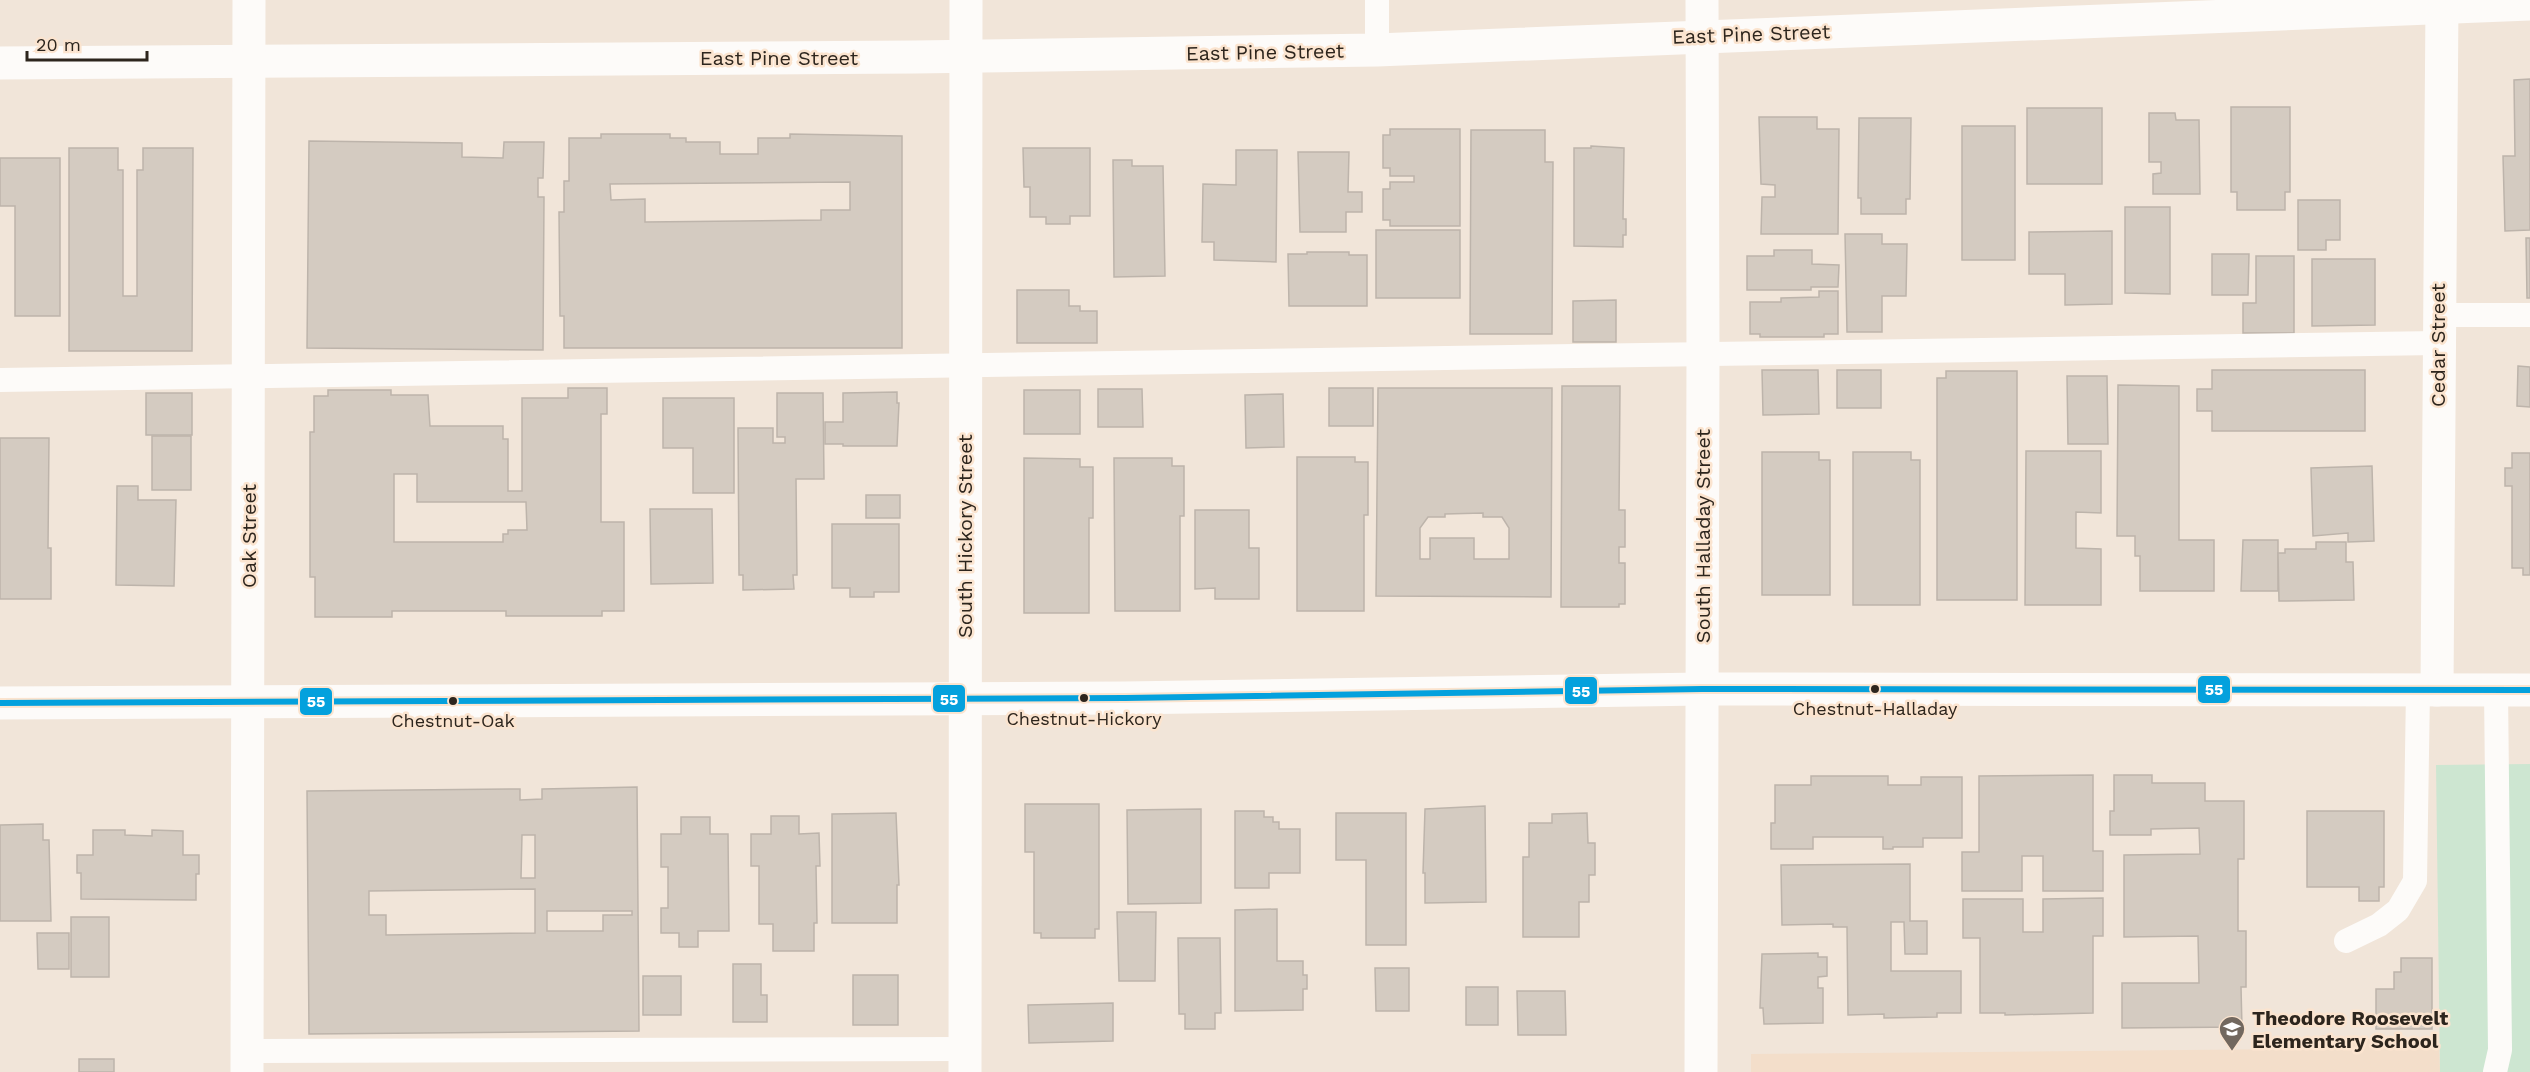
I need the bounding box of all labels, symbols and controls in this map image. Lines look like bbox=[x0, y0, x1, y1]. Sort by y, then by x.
street label: East Pine Street bbox=[1671, 19, 1831, 49]
scale bar bbox=[27, 24, 147, 62]
text: 20 m bbox=[36, 34, 81, 55]
street label: East Pine Street bbox=[1186, 39, 1345, 65]
street label: East Pine Street bbox=[700, 46, 859, 70]
street label: Cedar Street bbox=[2426, 282, 2450, 407]
street label: South Halladay Street bbox=[1691, 428, 1715, 643]
street label: South Hickory Street bbox=[953, 433, 977, 638]
street label: Oak Street bbox=[237, 483, 261, 588]
line badge: 55 bbox=[2197, 675, 2231, 704]
line badge: 55 bbox=[1564, 676, 1598, 705]
text: 55 bbox=[2205, 680, 2223, 699]
text: 55 bbox=[1572, 682, 1590, 701]
marker: Chestnut-Halladay bbox=[1869, 683, 1881, 695]
line badge: 55 bbox=[932, 684, 966, 713]
line badge: 55 bbox=[299, 687, 333, 716]
text: 55 bbox=[940, 690, 958, 709]
text: 55 bbox=[307, 692, 325, 711]
marker: Chestnut-Hickory bbox=[1078, 692, 1090, 704]
marker: Chestnut-Oak bbox=[447, 695, 459, 707]
place label: Chestnut-Halladay bbox=[1793, 698, 1958, 719]
place label: Chestnut-Hickory bbox=[1006, 708, 1162, 729]
place label: Chestnut-Oak bbox=[391, 710, 515, 731]
place label: Theodore Roosevelt Elementary School bbox=[2252, 1006, 2448, 1053]
school or university icon: Theodore Roosevelt Elementary School bbox=[2217, 1014, 2247, 1052]

